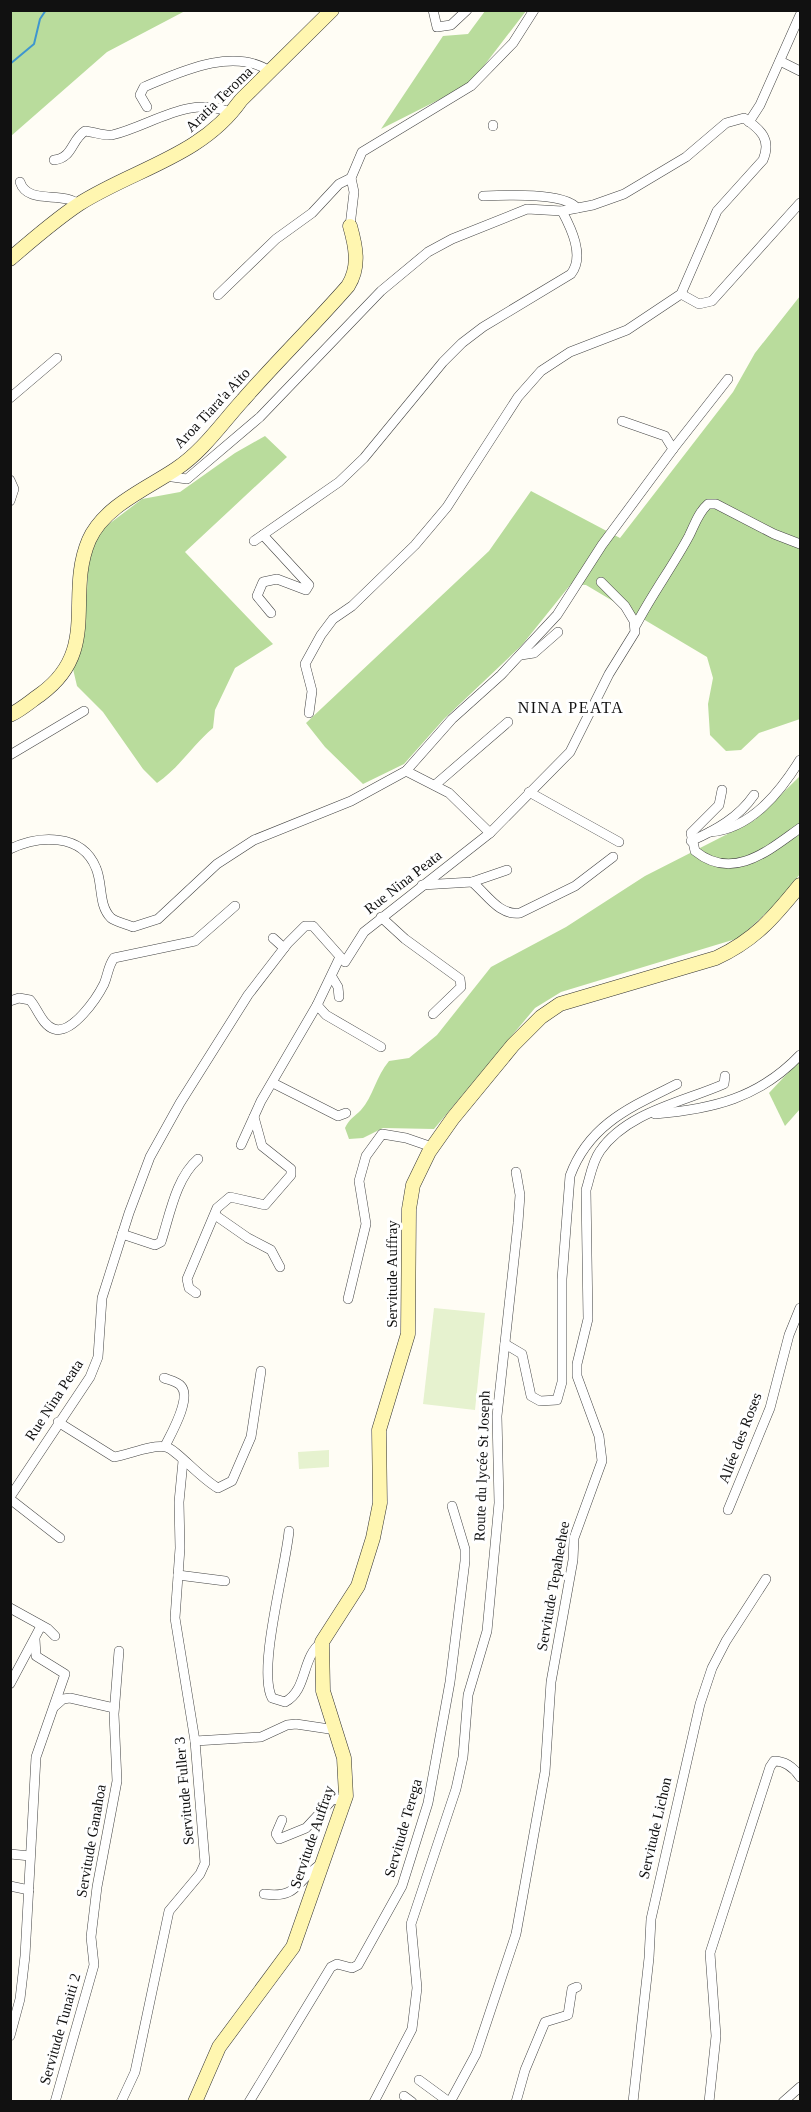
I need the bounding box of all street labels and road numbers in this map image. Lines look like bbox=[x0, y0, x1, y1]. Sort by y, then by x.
street label: Aratia Teroma bbox=[182, 63, 256, 135]
street label: Aroa Tiara'a Aito bbox=[171, 365, 253, 451]
street label: Rue Nina Peata bbox=[361, 847, 445, 917]
street label: Servitude Auffray bbox=[384, 1220, 400, 1328]
street label: Rue Nina Peata bbox=[22, 1356, 86, 1443]
street label: Route du lycée St Joseph bbox=[471, 1390, 493, 1542]
street label: Allée des Roses bbox=[715, 1390, 765, 1486]
street label: Servitude Tepaheehee bbox=[534, 1520, 572, 1652]
street label: Servitude Fuller 3 bbox=[171, 1736, 197, 1846]
street label: Servitude Lichon bbox=[636, 1775, 675, 1880]
street label: Servitude Terega bbox=[381, 1777, 425, 1879]
street label: Servitude Ganahoa bbox=[73, 1783, 109, 1899]
street label: Servitude Auffray bbox=[287, 1783, 337, 1890]
street label: Servitude Tunaiti 2 bbox=[36, 1972, 84, 2086]

